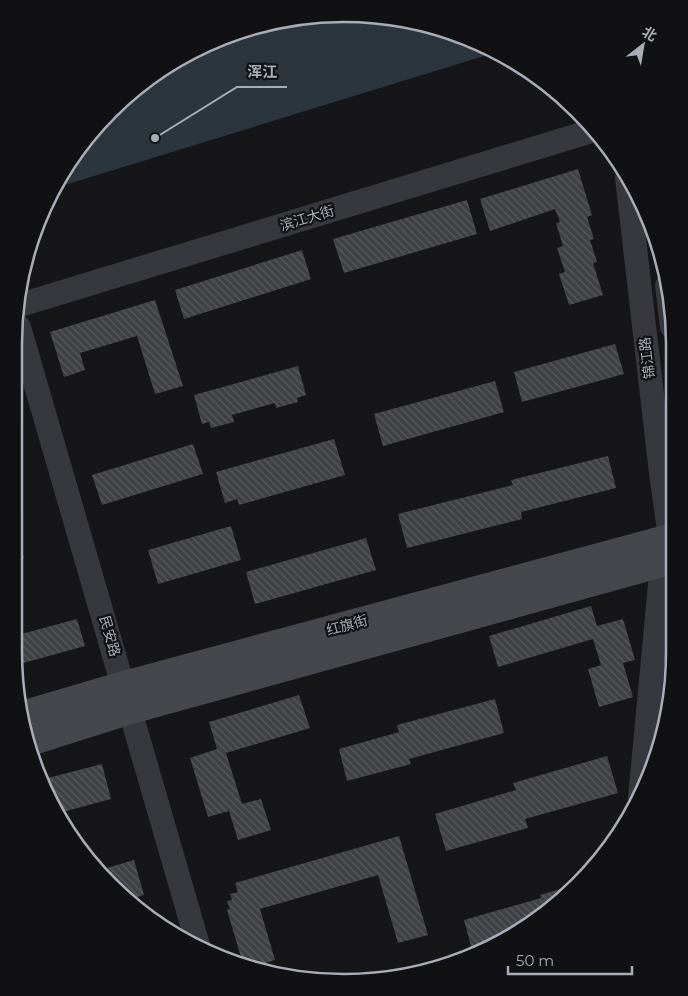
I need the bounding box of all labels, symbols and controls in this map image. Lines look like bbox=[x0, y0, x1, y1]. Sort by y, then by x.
north arrow bbox=[618, 20, 668, 70]
text: 北 bbox=[639, 23, 660, 45]
callout: 浑江 bbox=[237, 57, 287, 87]
text: 浑江 bbox=[247, 62, 277, 81]
street label: 滨江大街 bbox=[278, 201, 336, 235]
street label: 锦江路 bbox=[636, 336, 658, 380]
street label: 红旗街 bbox=[324, 611, 370, 639]
street label: 民安路 bbox=[96, 613, 124, 659]
scale bar bbox=[508, 944, 632, 976]
text: 50 m bbox=[516, 951, 554, 970]

